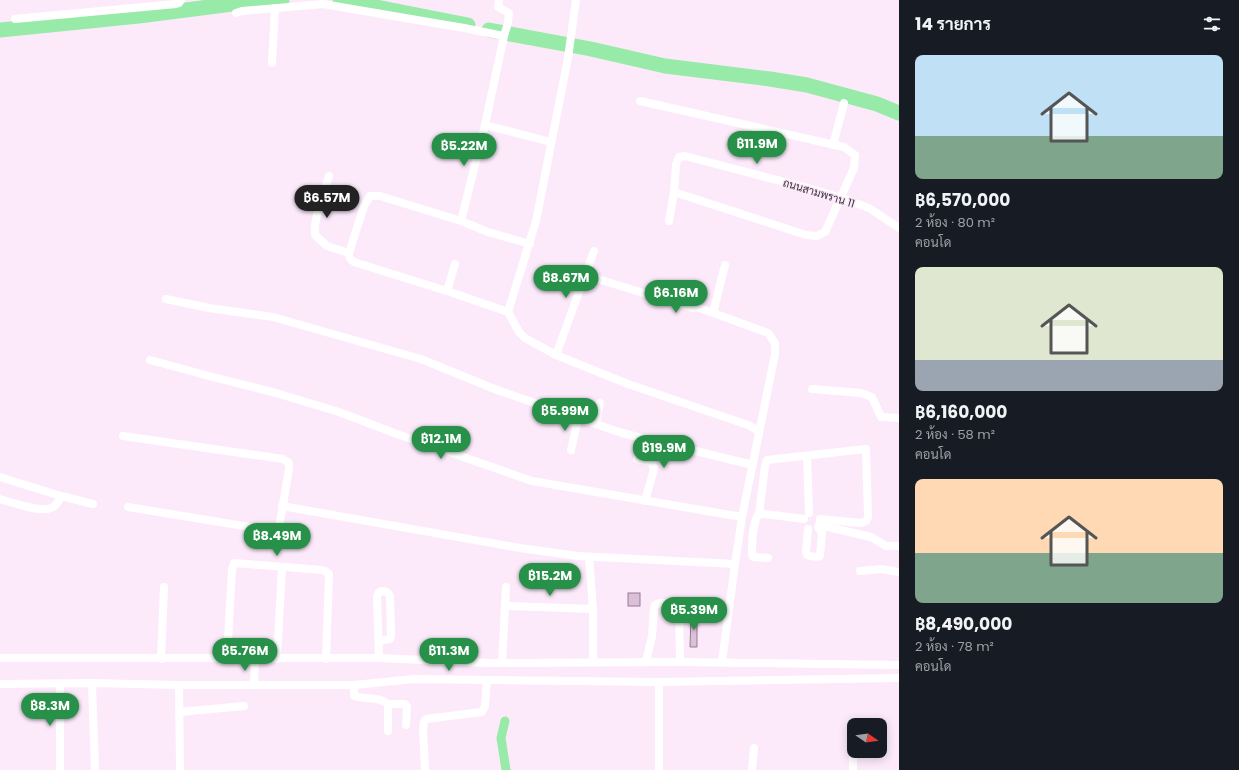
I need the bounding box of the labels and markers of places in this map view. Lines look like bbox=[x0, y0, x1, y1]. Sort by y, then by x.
pin: ฿11.9M bbox=[724, 131, 790, 165]
pin: ฿5.22M bbox=[431, 133, 497, 167]
pin: ฿6.57M bbox=[294, 185, 360, 219]
pin: ฿8.67M bbox=[533, 265, 599, 299]
pin: ฿6.16M bbox=[643, 280, 709, 314]
pin: ฿5.99M bbox=[532, 398, 598, 432]
pin: ฿12.1M bbox=[408, 426, 474, 460]
pin: ฿19.9M bbox=[631, 435, 697, 469]
pin: ฿8.49M bbox=[244, 523, 310, 557]
pin: ฿15.2M bbox=[517, 563, 583, 597]
pin: ฿5.39M bbox=[661, 597, 727, 631]
pin: ฿5.76M bbox=[212, 638, 278, 672]
pin: ฿11.3M bbox=[416, 638, 482, 672]
pin: ฿8.3M bbox=[22, 693, 78, 727]

